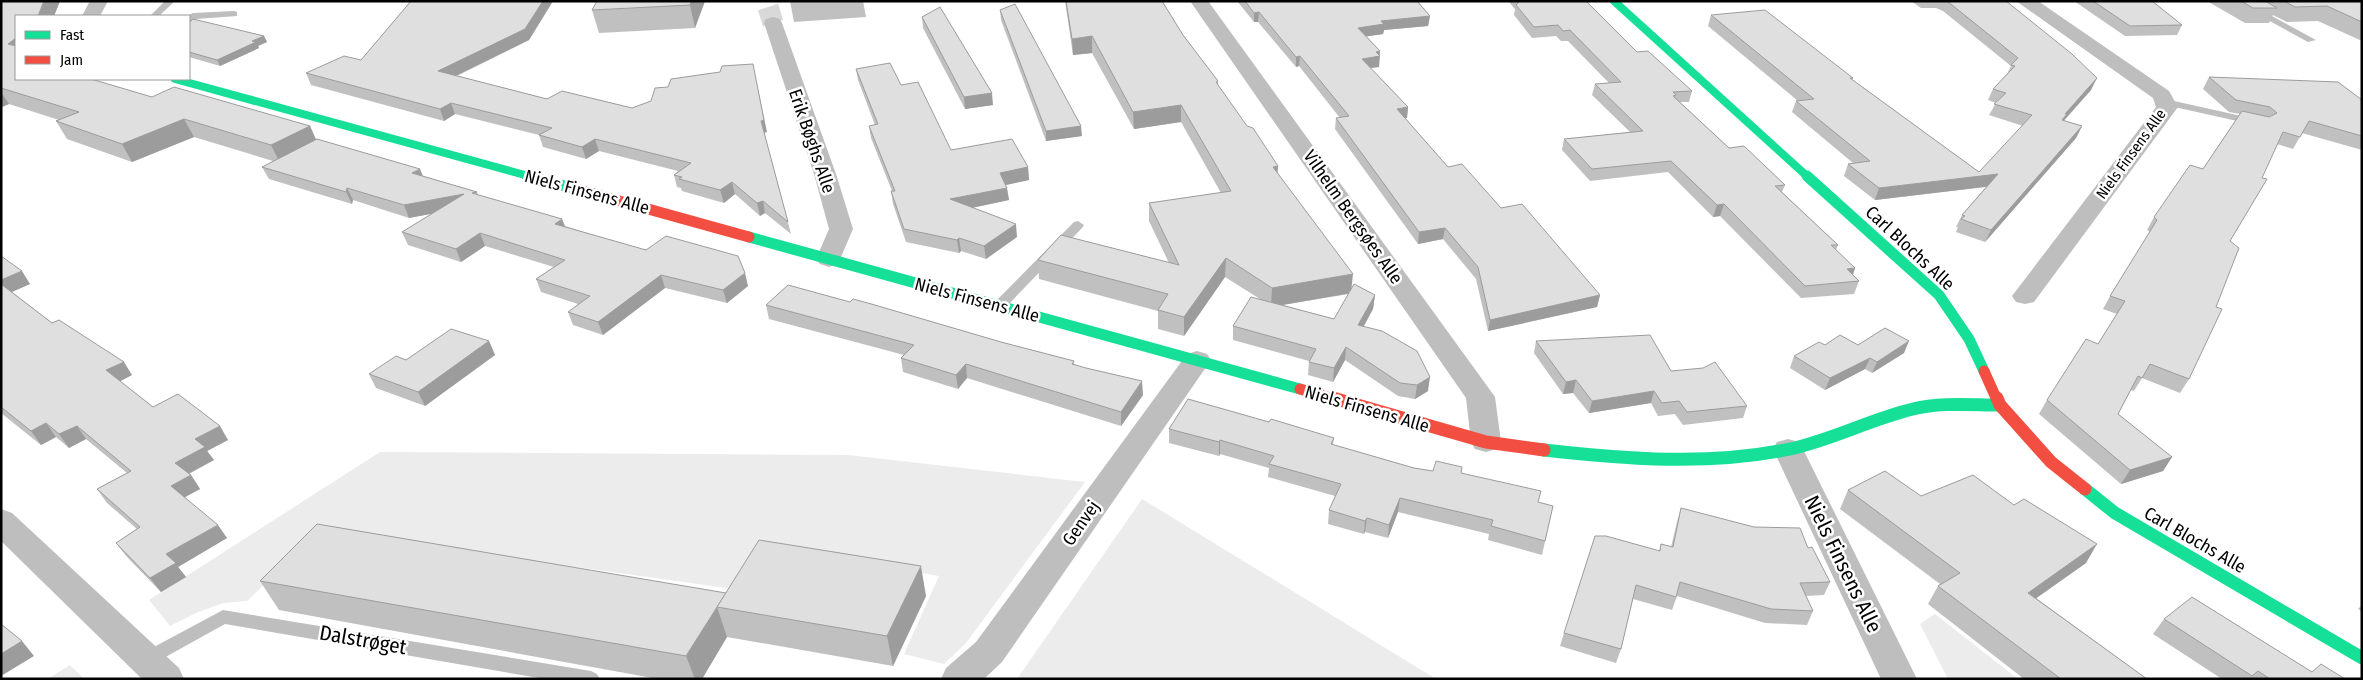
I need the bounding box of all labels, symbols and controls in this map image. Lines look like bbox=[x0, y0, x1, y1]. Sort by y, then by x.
legend bbox=[15, 15, 190, 80]
text: Fast bbox=[60, 26, 84, 44]
text: Jam bbox=[60, 51, 83, 69]
street label: Erik Bøghs Alle bbox=[784, 86, 840, 196]
street label: Niels Finsens Alle bbox=[2092, 106, 2170, 202]
street label: Vilhelm Bergsøes Alle bbox=[1299, 146, 1408, 288]
street label: Niels Finsens Alle bbox=[522, 165, 652, 219]
street label: Carl Blochs Alle bbox=[1861, 201, 1959, 295]
street label: Niels Finsens Alle bbox=[912, 273, 1042, 327]
street label: Niels Finsens Alle bbox=[1302, 381, 1432, 437]
street label: Niels Finsens Alle bbox=[1799, 491, 1887, 637]
street label: Genvej bbox=[1058, 496, 1104, 550]
street label: Carl Blochs Alle bbox=[2140, 502, 2250, 578]
street label: Dalstrøget bbox=[317, 620, 409, 660]

